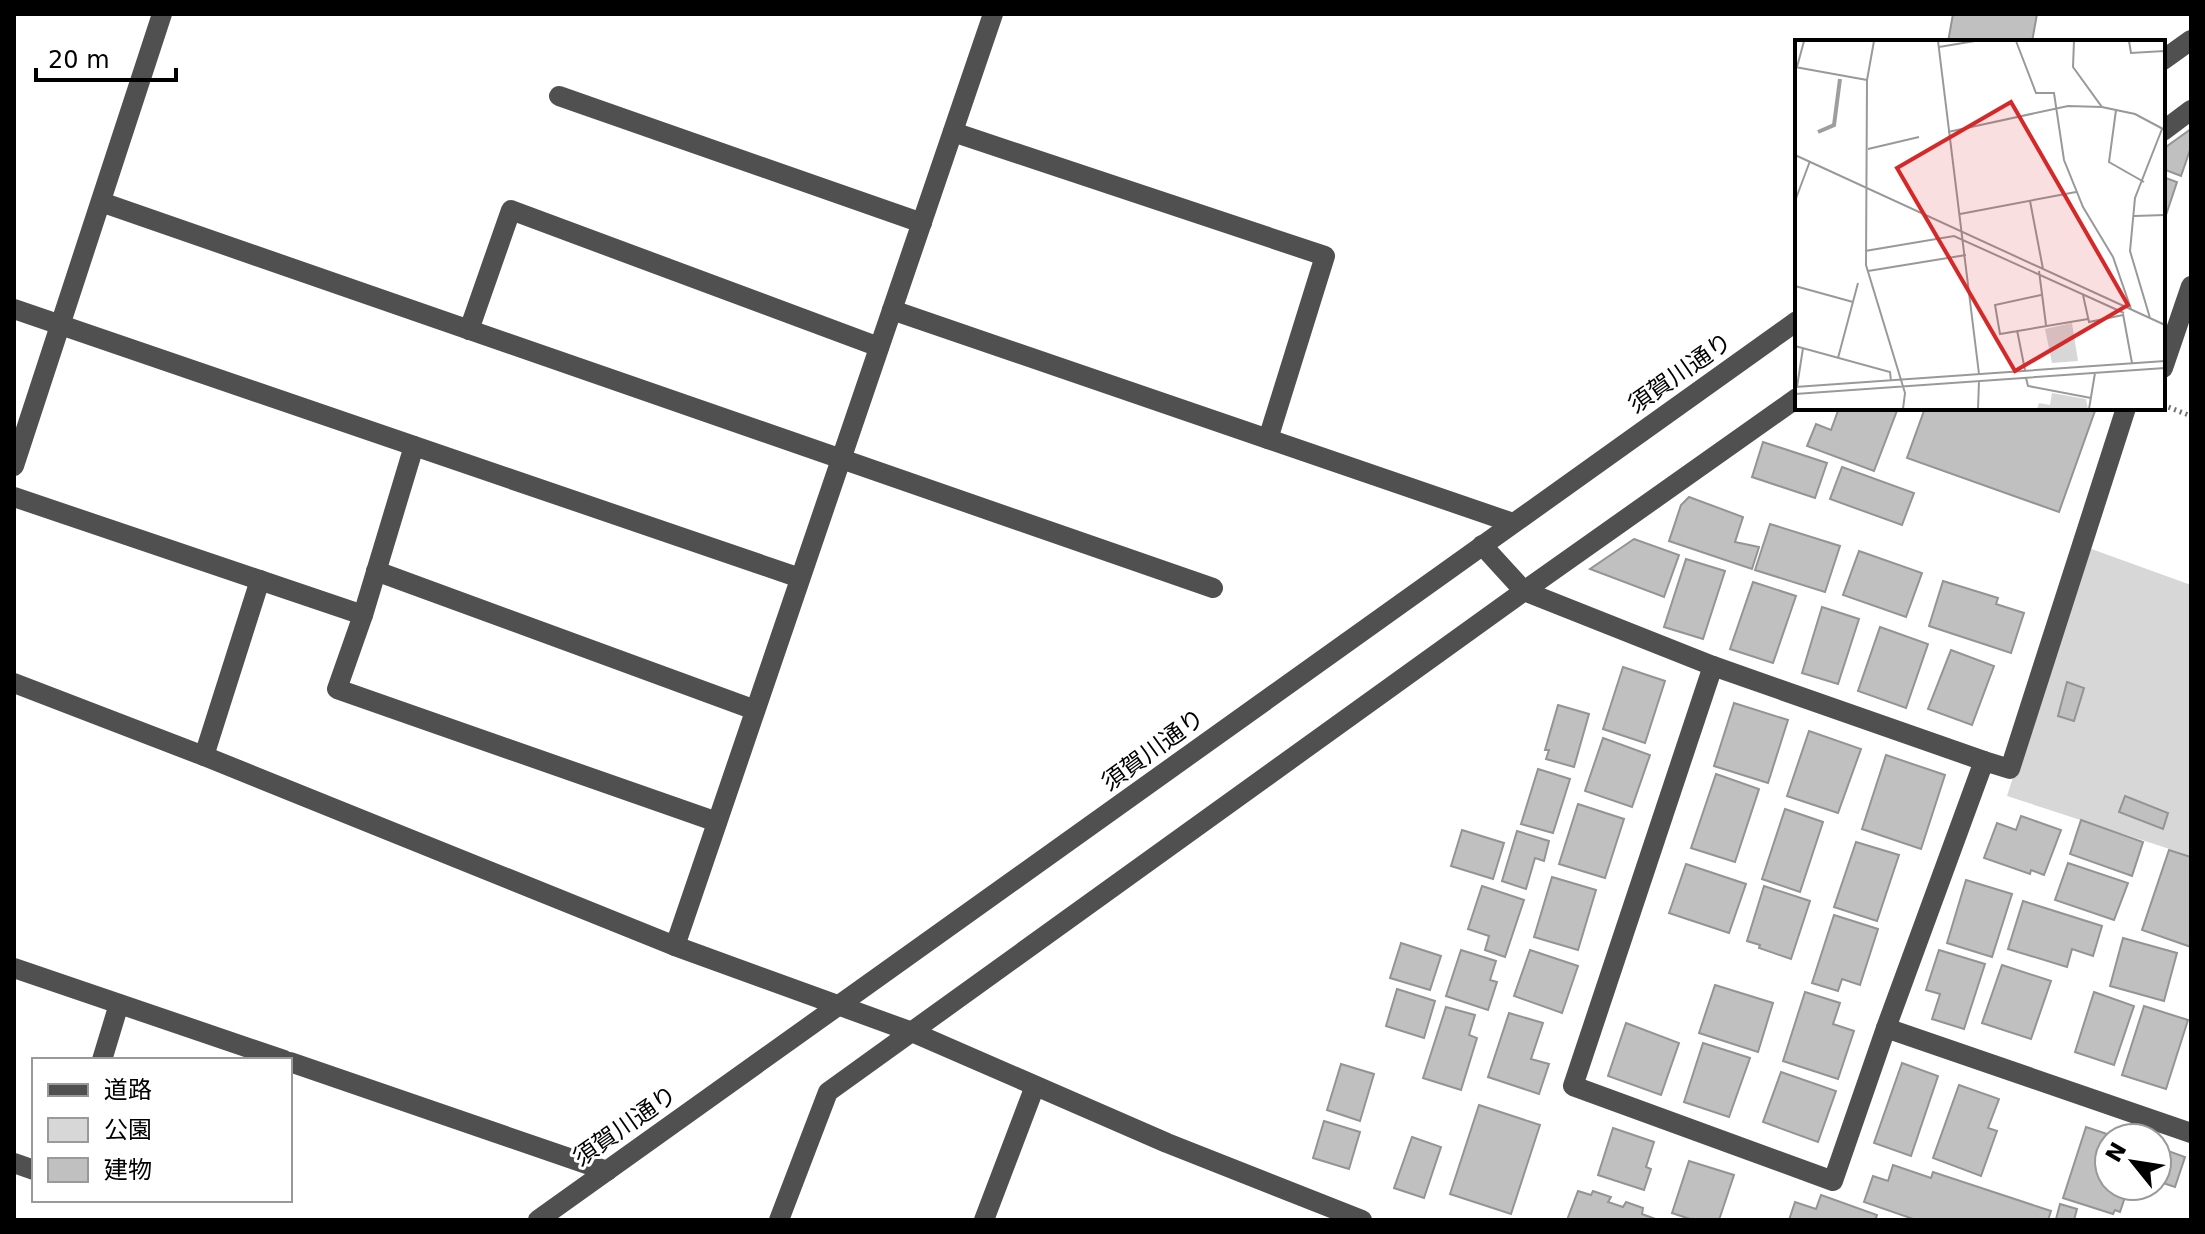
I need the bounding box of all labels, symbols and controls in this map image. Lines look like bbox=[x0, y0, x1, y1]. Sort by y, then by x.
scale bar bbox=[36, 32, 176, 82]
inset map bbox=[1795, 40, 2165, 410]
text: 20 m bbox=[48, 46, 110, 74]
street label: 須賀川通り bbox=[1623, 327, 1737, 419]
street label: 須賀川通り bbox=[1096, 703, 1210, 797]
legend bbox=[32, 1058, 292, 1202]
text: 道路 bbox=[104, 1076, 152, 1104]
street label: 須賀川通り bbox=[568, 1080, 682, 1172]
text: 公園 bbox=[104, 1116, 152, 1144]
north arrow bbox=[2093, 1122, 2173, 1202]
text: N bbox=[2101, 1138, 2132, 1166]
text: 建物 bbox=[104, 1156, 152, 1184]

